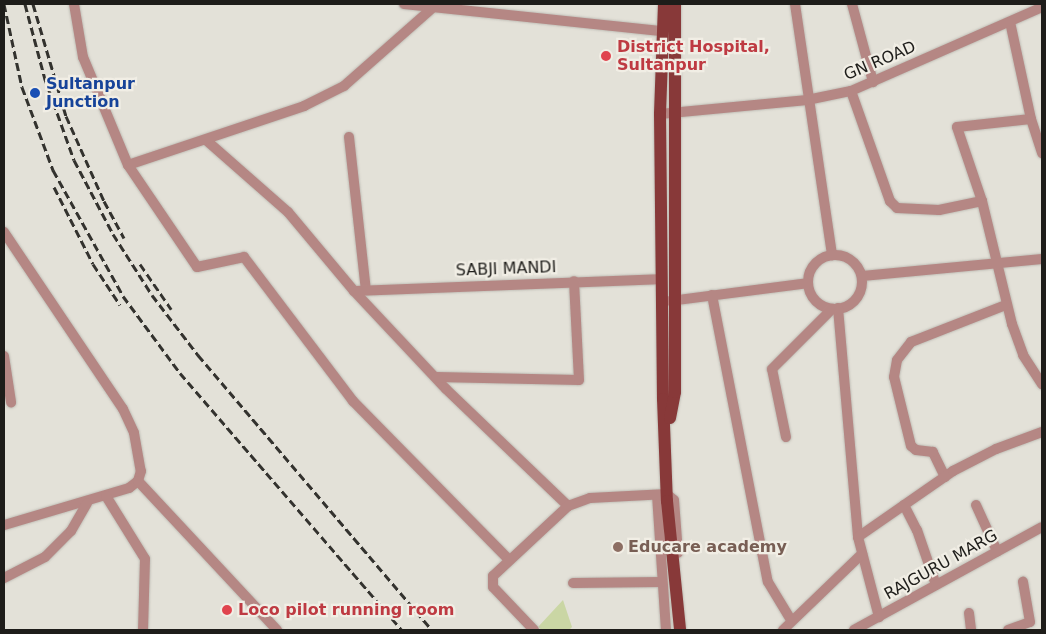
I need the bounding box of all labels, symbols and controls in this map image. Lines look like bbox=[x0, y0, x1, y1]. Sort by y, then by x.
place label: District Hospital, Sultanpur bbox=[617, 37, 770, 75]
street label: GN ROAD bbox=[841, 37, 919, 85]
marker: District Hospital, Sultanpur bbox=[599, 49, 613, 63]
place label: Sultanpur Junction bbox=[46, 74, 135, 112]
marker: Sultanpur Junction bbox=[28, 86, 42, 100]
street label: SABJI MANDI bbox=[455, 258, 557, 280]
street label: RAJGURU MARG bbox=[881, 526, 1001, 604]
place label: Educare academy bbox=[628, 537, 787, 557]
marker: Educare academy bbox=[612, 541, 624, 553]
place label: Loco pilot running room bbox=[238, 600, 454, 620]
marker: Loco pilot running room bbox=[220, 603, 234, 617]

